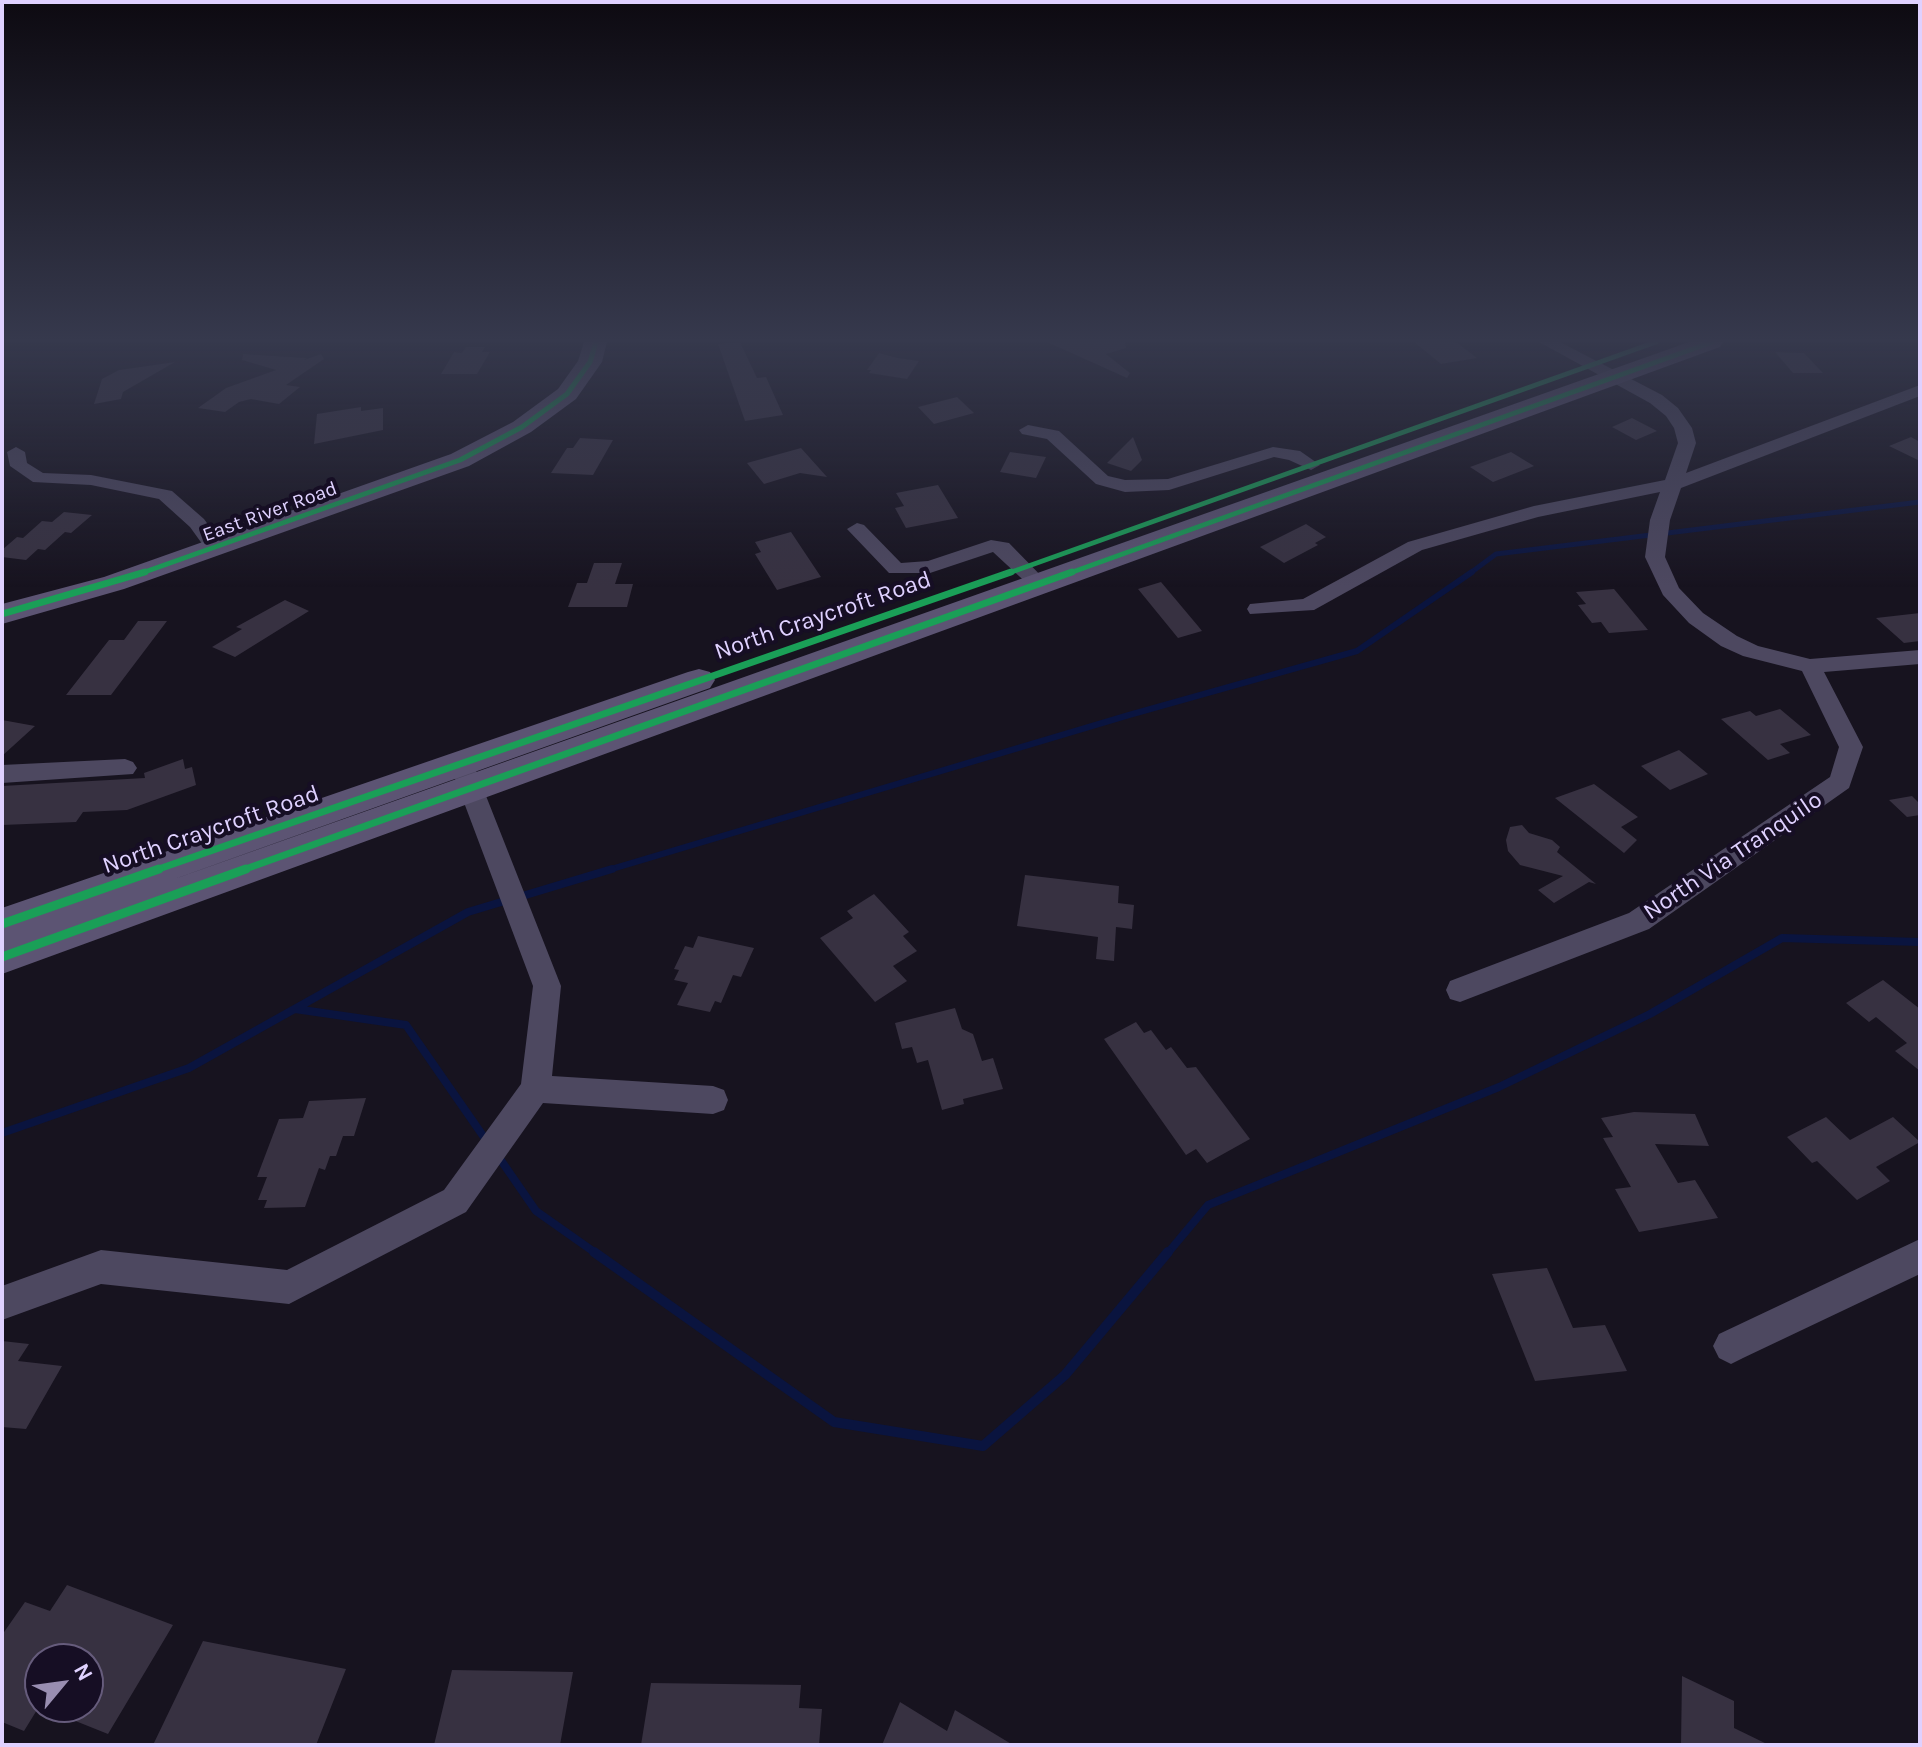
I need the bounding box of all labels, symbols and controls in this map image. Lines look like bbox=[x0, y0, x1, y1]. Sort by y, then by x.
street label: East River Road bbox=[199, 477, 341, 547]
street label: North Craycroft Road bbox=[711, 565, 935, 667]
street label: North Craycroft Road bbox=[99, 779, 323, 881]
street label: North Via Tranquilo bbox=[1638, 786, 1828, 926]
north arrow bbox=[24, 1643, 104, 1723]
text: N bbox=[68, 1659, 98, 1686]

